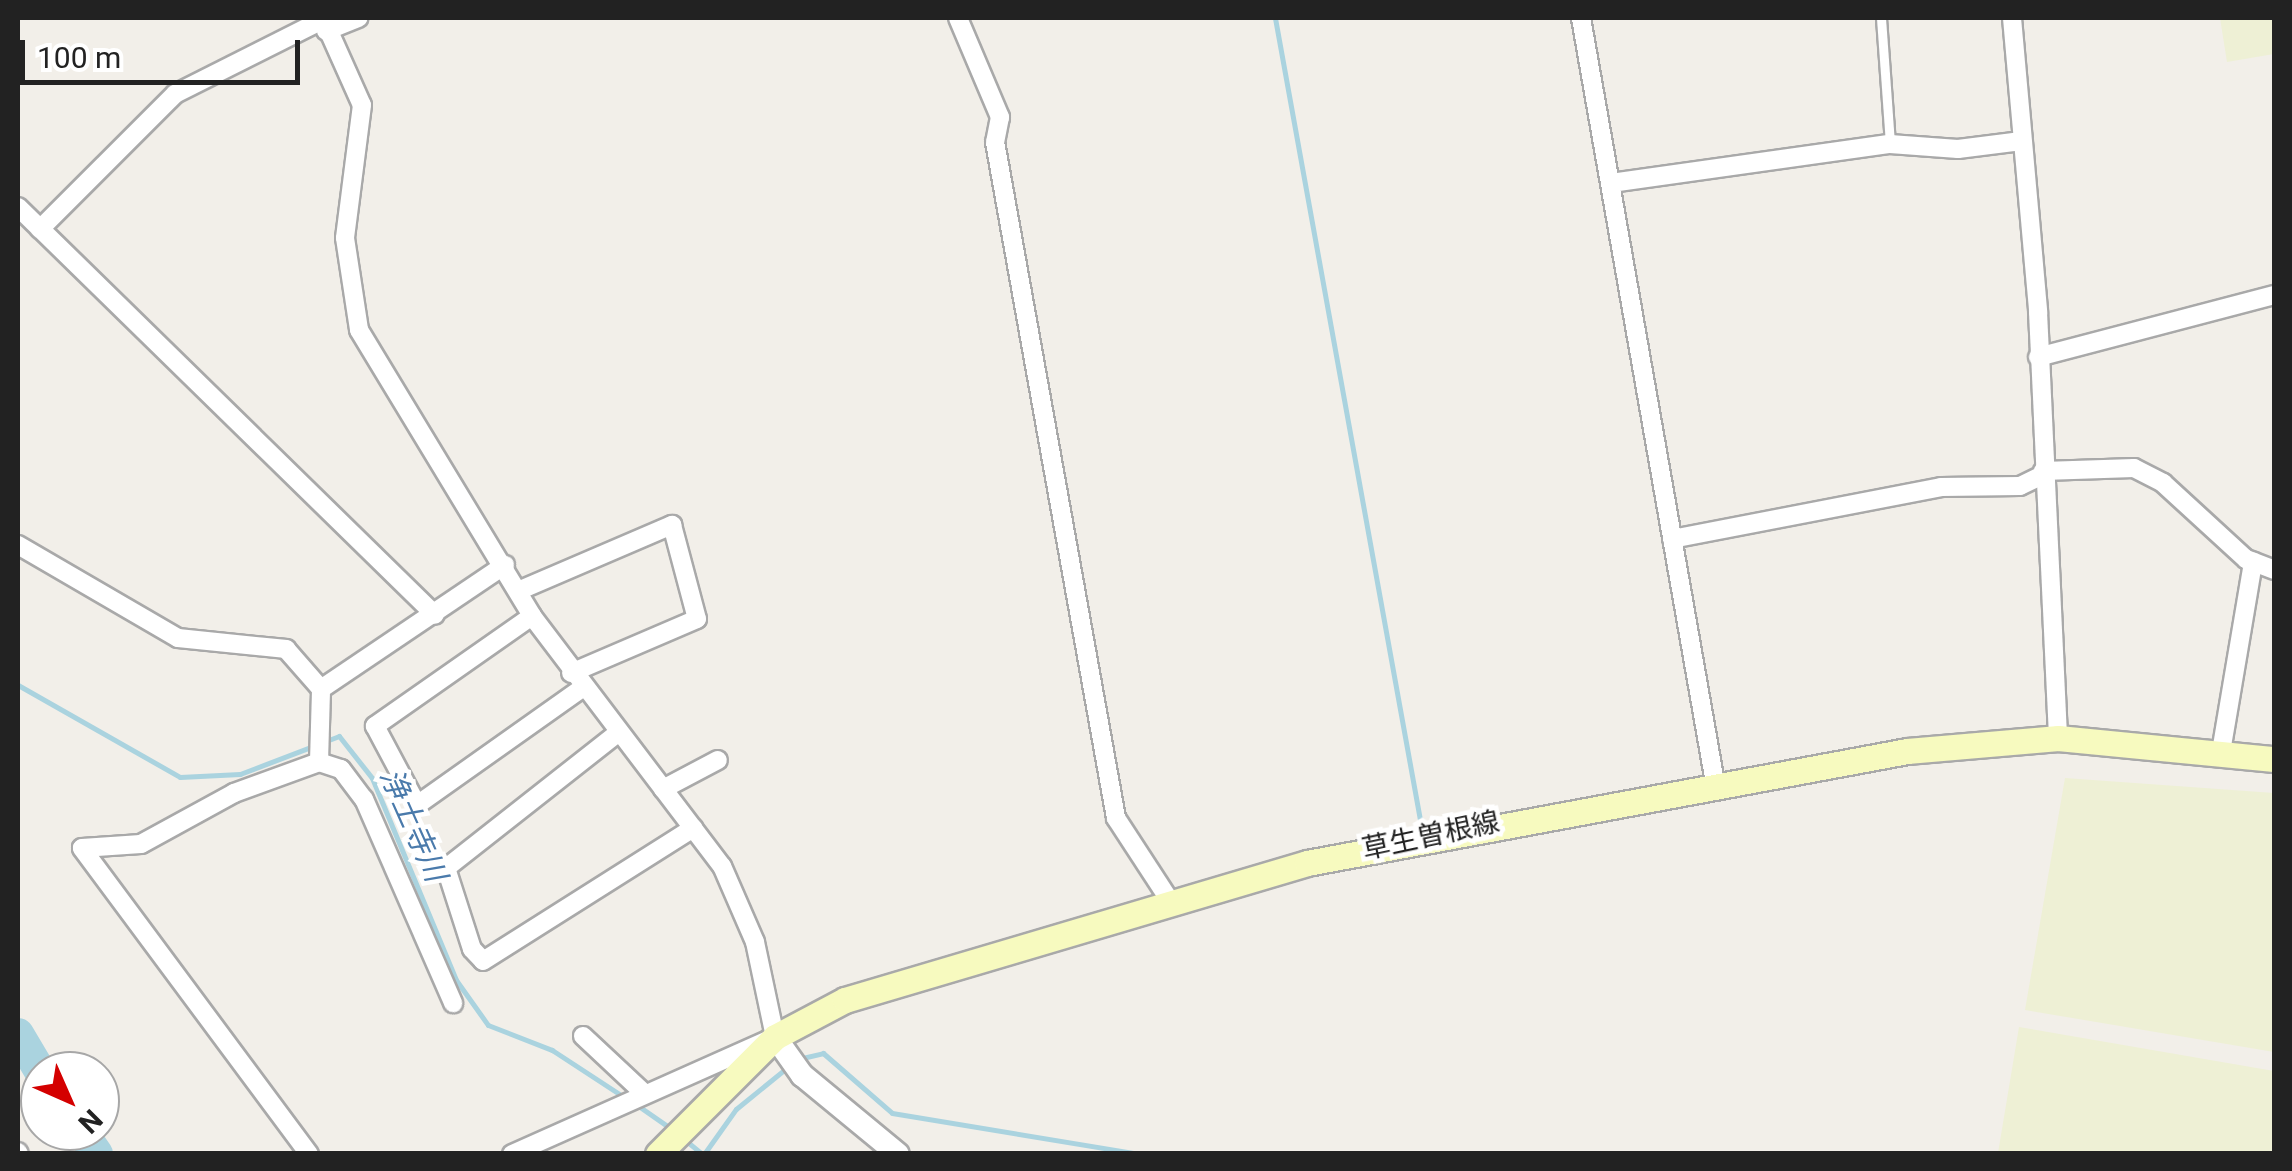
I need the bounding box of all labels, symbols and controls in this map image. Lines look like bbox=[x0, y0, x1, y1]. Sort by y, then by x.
scale bar bbox=[25, 20, 305, 82]
text: 100 m bbox=[37, 40, 121, 75]
water label: 浄土寺川 bbox=[372, 763, 454, 887]
street label: 草生曽根線 bbox=[1359, 805, 1503, 867]
north arrow bbox=[20, 1051, 120, 1151]
text: N bbox=[72, 1102, 109, 1140]

